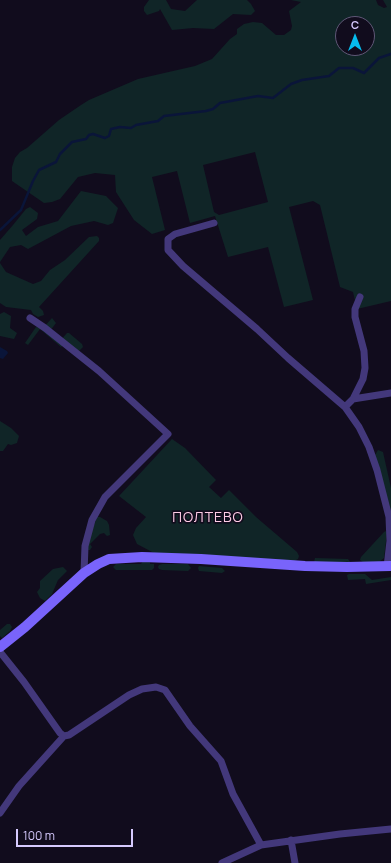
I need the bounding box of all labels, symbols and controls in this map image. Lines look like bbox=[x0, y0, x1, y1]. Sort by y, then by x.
north arrow bbox=[335, 16, 375, 56]
text: С bbox=[351, 17, 359, 32]
district label: ПОЛТЕВО bbox=[172, 510, 244, 526]
scale bar bbox=[18, 821, 135, 847]
text: 100 m bbox=[23, 827, 55, 844]

